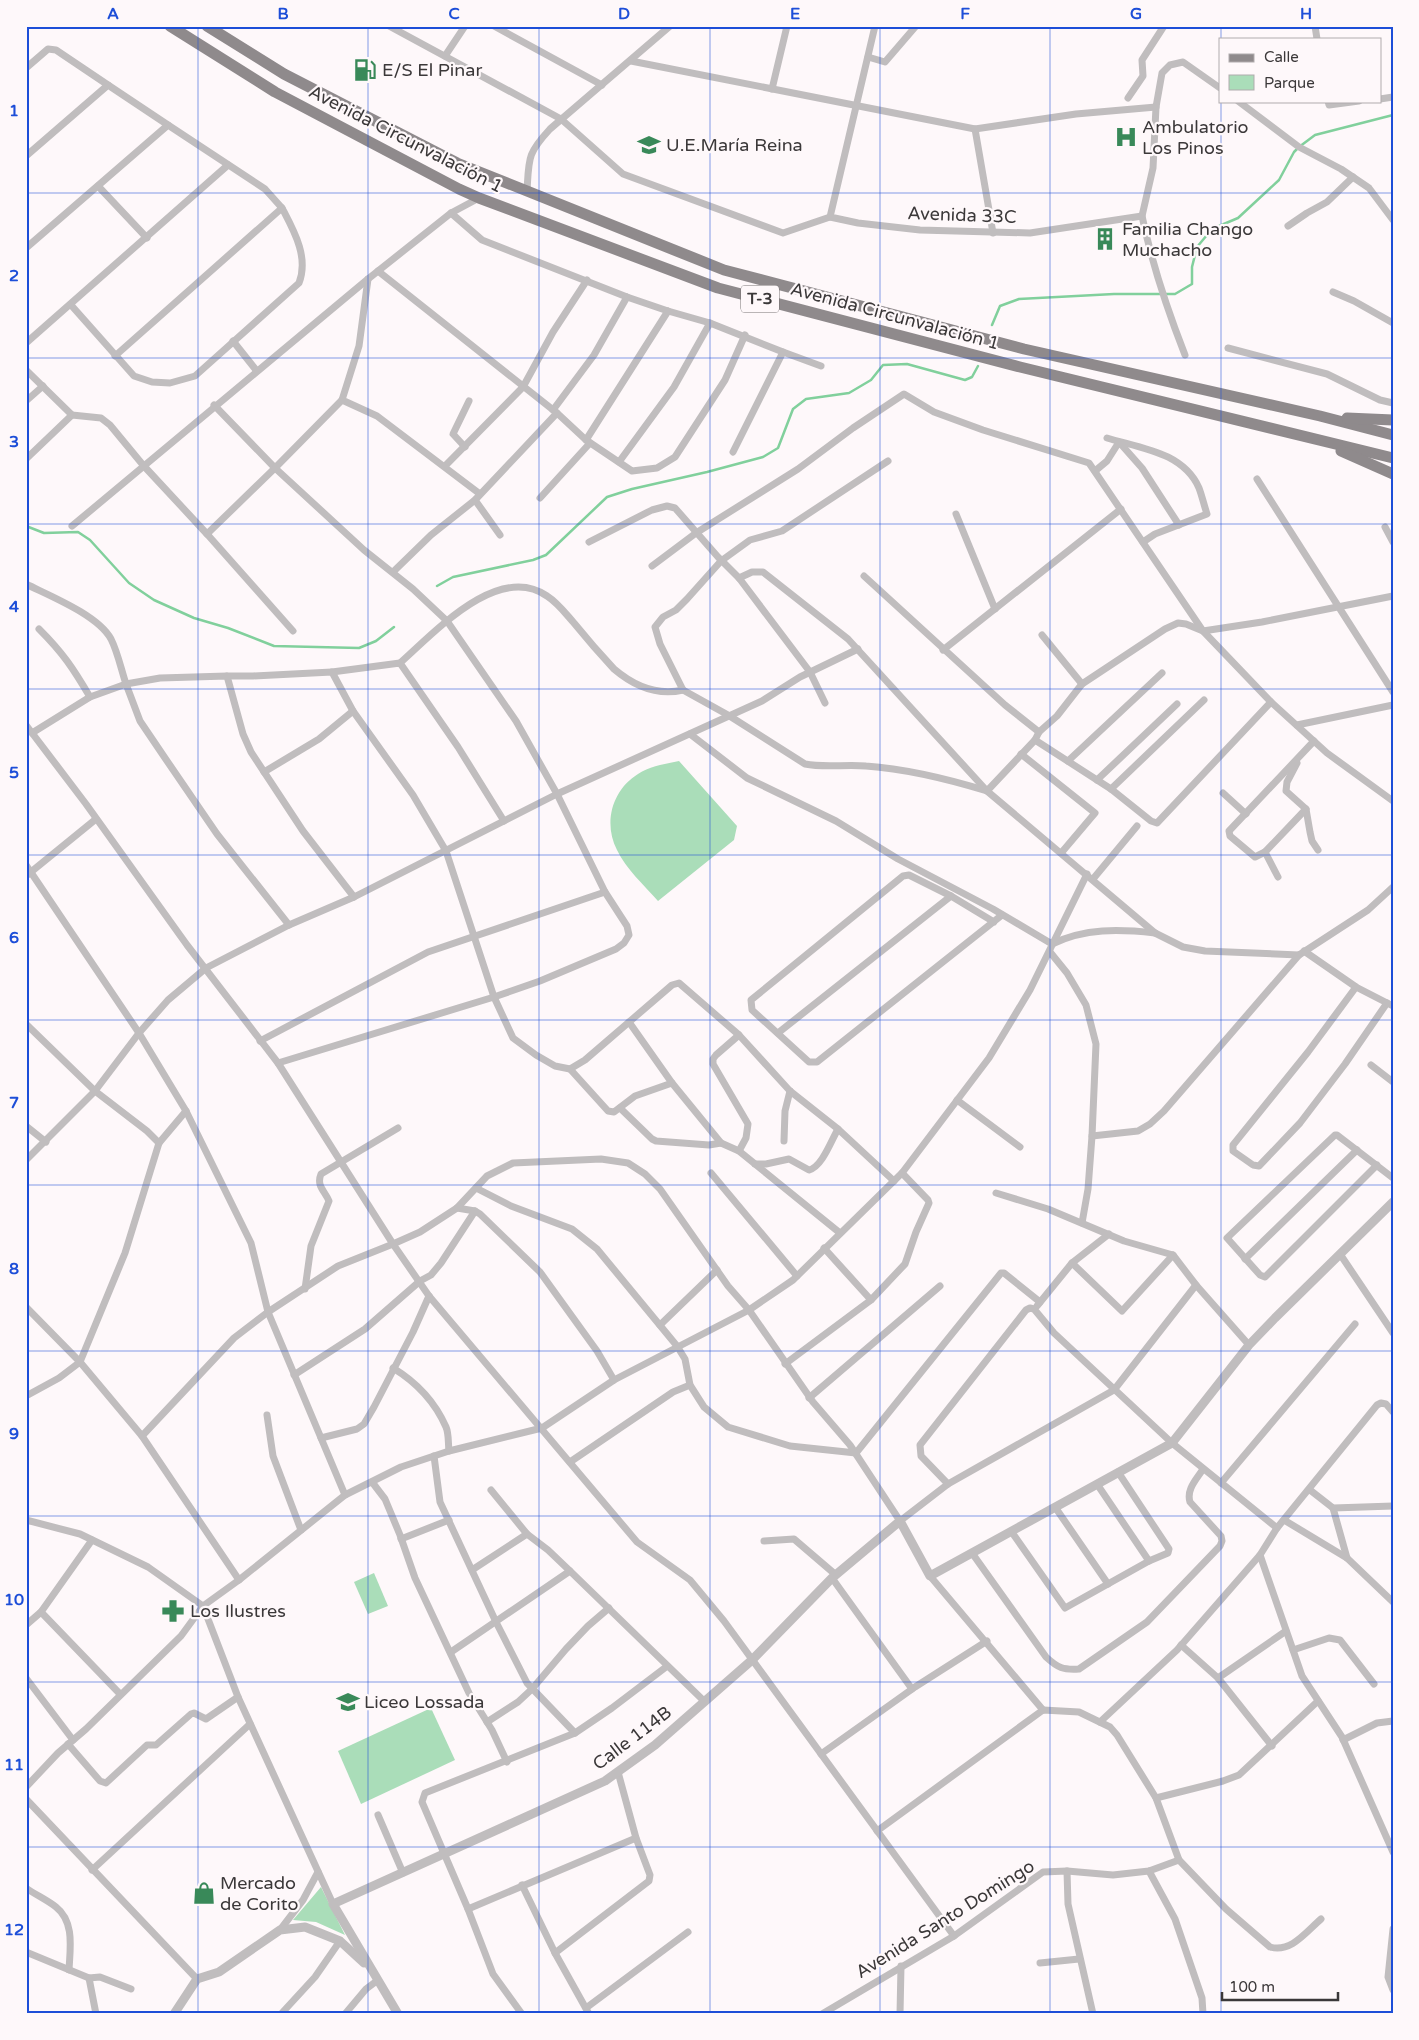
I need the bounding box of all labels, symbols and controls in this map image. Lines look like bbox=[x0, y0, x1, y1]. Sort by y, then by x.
text: A bbox=[107, 4, 119, 24]
text: B bbox=[277, 4, 289, 24]
text: C bbox=[448, 4, 460, 24]
text: D bbox=[618, 4, 630, 24]
text: E bbox=[790, 4, 800, 24]
text: F bbox=[960, 4, 970, 24]
text: G bbox=[1130, 4, 1142, 24]
text: H bbox=[1300, 4, 1312, 24]
legend bbox=[1219, 38, 1382, 102]
text: Calle bbox=[1264, 48, 1299, 66]
fuel station icon: E/S El Pinar bbox=[352, 57, 378, 83]
place label: E/S El Pinar bbox=[382, 59, 482, 81]
text: Parque bbox=[1264, 74, 1315, 92]
street label: Avenida Circunvalación 1 bbox=[305, 80, 507, 198]
text: 1 bbox=[9, 101, 19, 121]
place label: Ambulatorio Los Pinos bbox=[1142, 116, 1249, 159]
hospital icon: Ambulatorio Los Pinos bbox=[1113, 124, 1139, 150]
school or university icon: U.E.María Reina bbox=[636, 132, 662, 158]
place label: U.E.María Reina bbox=[666, 134, 803, 156]
street label: Avenida 33C bbox=[907, 202, 1017, 228]
place label: Familia Chango Muchacho bbox=[1122, 218, 1253, 261]
building icon: Familia Chango Muchacho bbox=[1092, 226, 1118, 252]
text: 2 bbox=[9, 266, 19, 286]
street label: Avenida Circunvalación 1 bbox=[788, 278, 1002, 354]
road number: T-3 bbox=[741, 286, 779, 312]
text: 3 bbox=[9, 432, 19, 452]
text: 4 bbox=[9, 597, 19, 617]
text: 5 bbox=[9, 763, 19, 783]
text: 6 bbox=[9, 928, 19, 948]
text: 7 bbox=[9, 1093, 19, 1113]
text: 8 bbox=[9, 1259, 19, 1279]
text: 9 bbox=[9, 1424, 19, 1444]
text: 10 bbox=[4, 1590, 24, 1610]
pharmacy icon: Los Ilustres bbox=[160, 1598, 186, 1624]
place label: Los Ilustres bbox=[190, 1600, 286, 1622]
school or university icon: Liceo Lossada bbox=[335, 1689, 361, 1715]
place label: Liceo Lossada bbox=[364, 1691, 484, 1713]
street label: Calle 114B bbox=[588, 1701, 676, 1775]
text: 11 bbox=[4, 1755, 24, 1775]
street label: Avenida Santo Domingo bbox=[852, 1855, 1039, 1983]
place label: Mercado de Corito bbox=[220, 1872, 299, 1915]
shop icon: Mercado de Corito bbox=[191, 1880, 217, 1906]
text: 12 bbox=[4, 1920, 24, 1940]
scale bar bbox=[1222, 1970, 1338, 2002]
text: 100 m bbox=[1229, 1978, 1275, 1996]

